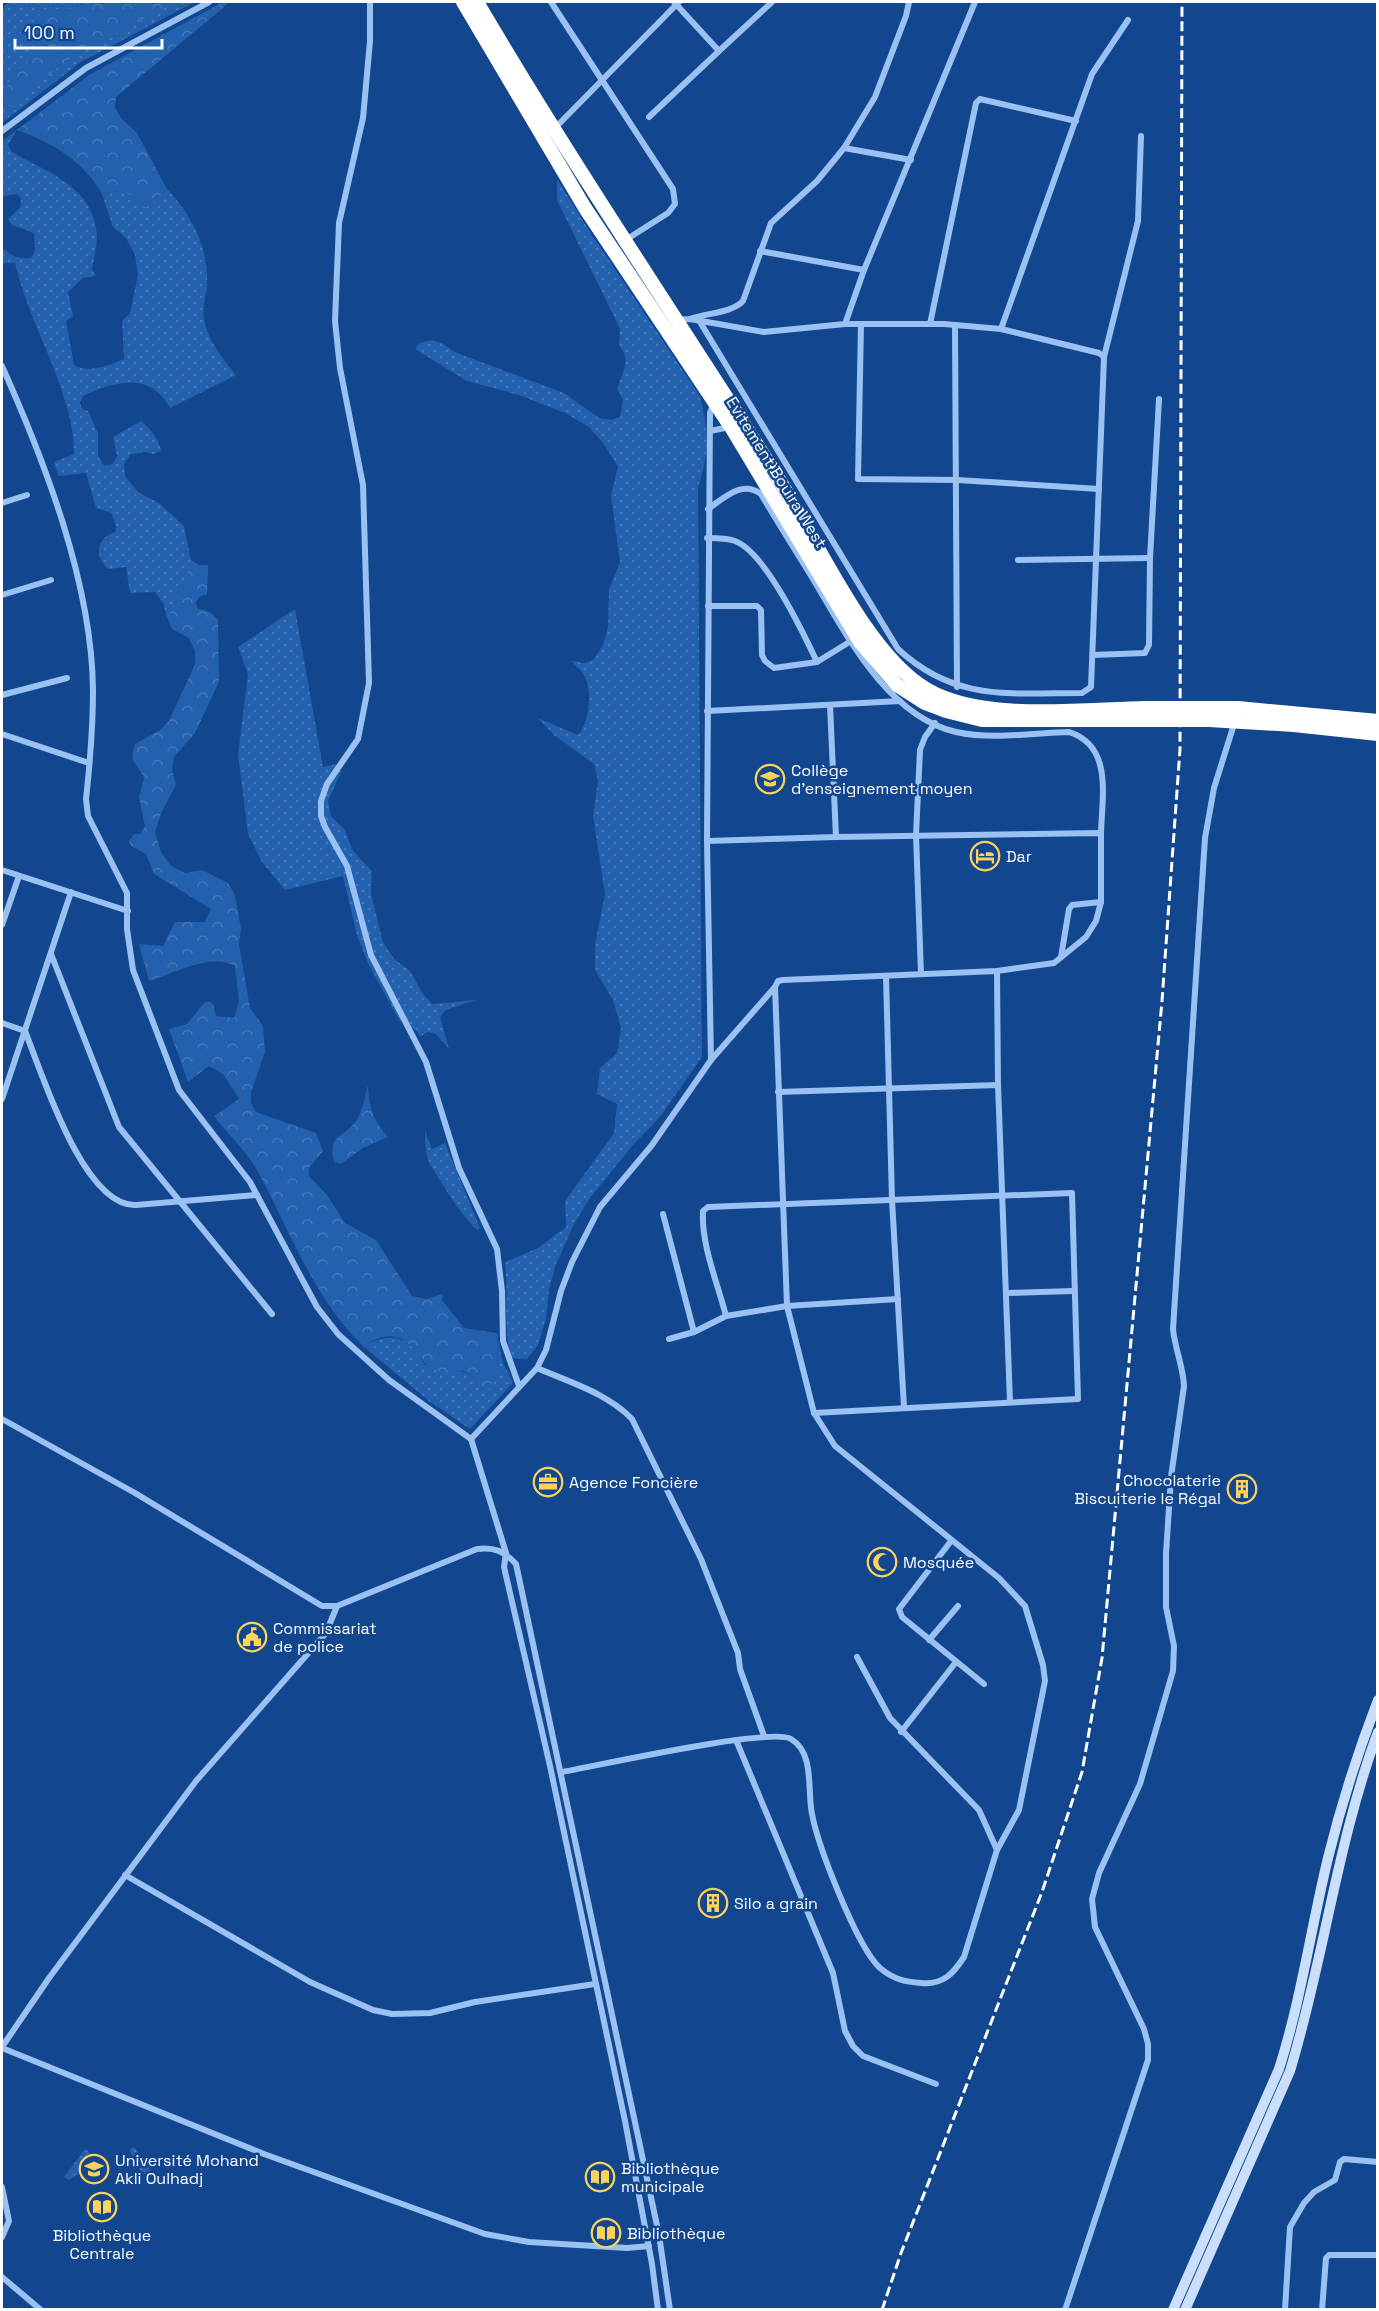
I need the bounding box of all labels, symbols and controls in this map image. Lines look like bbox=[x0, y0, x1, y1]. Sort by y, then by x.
scale bar bbox=[15, 12, 162, 50]
text: 100 m bbox=[24, 21, 75, 44]
street label: Evitement Bouira West bbox=[721, 393, 832, 552]
place label: Collège d'enseignement moyen bbox=[791, 760, 972, 799]
school or university icon: Collège d'enseignement moyen bbox=[754, 763, 786, 795]
hotel icon: Dar bbox=[969, 840, 1001, 872]
place label: Dar bbox=[1006, 846, 1032, 867]
office icon: Agence Foncière bbox=[532, 1466, 564, 1498]
place label: Chocolaterie Biscuiterie le Régal bbox=[1074, 1470, 1221, 1509]
place label: Agence Foncière bbox=[569, 1472, 698, 1493]
building icon: Chocolaterie Biscuiterie le Régal bbox=[1226, 1473, 1258, 1505]
mosque icon: Mosquée bbox=[866, 1546, 898, 1578]
place label: Mosquée bbox=[903, 1552, 974, 1573]
place label: Commissariat de police bbox=[273, 1618, 377, 1657]
public building icon: Commissariat de police bbox=[236, 1621, 268, 1653]
building icon: Silo a grain bbox=[697, 1887, 729, 1919]
place label: Silo a grain bbox=[734, 1893, 818, 1914]
place label: Université Mohand Akli Oulhadj bbox=[115, 2150, 259, 2189]
school or university icon: Université Mohand Akli Oulhadj bbox=[78, 2153, 110, 2185]
place label: Bibliothèque municipale bbox=[621, 2158, 719, 2197]
library icon: Bibliothèque municipale bbox=[584, 2161, 616, 2193]
library icon: Bibliothèque Centrale bbox=[86, 2191, 118, 2223]
library icon: Bibliothèque bbox=[590, 2217, 622, 2249]
place label: Bibliothèque bbox=[627, 2223, 725, 2244]
place label: Bibliothèque Centrale bbox=[53, 2225, 151, 2264]

